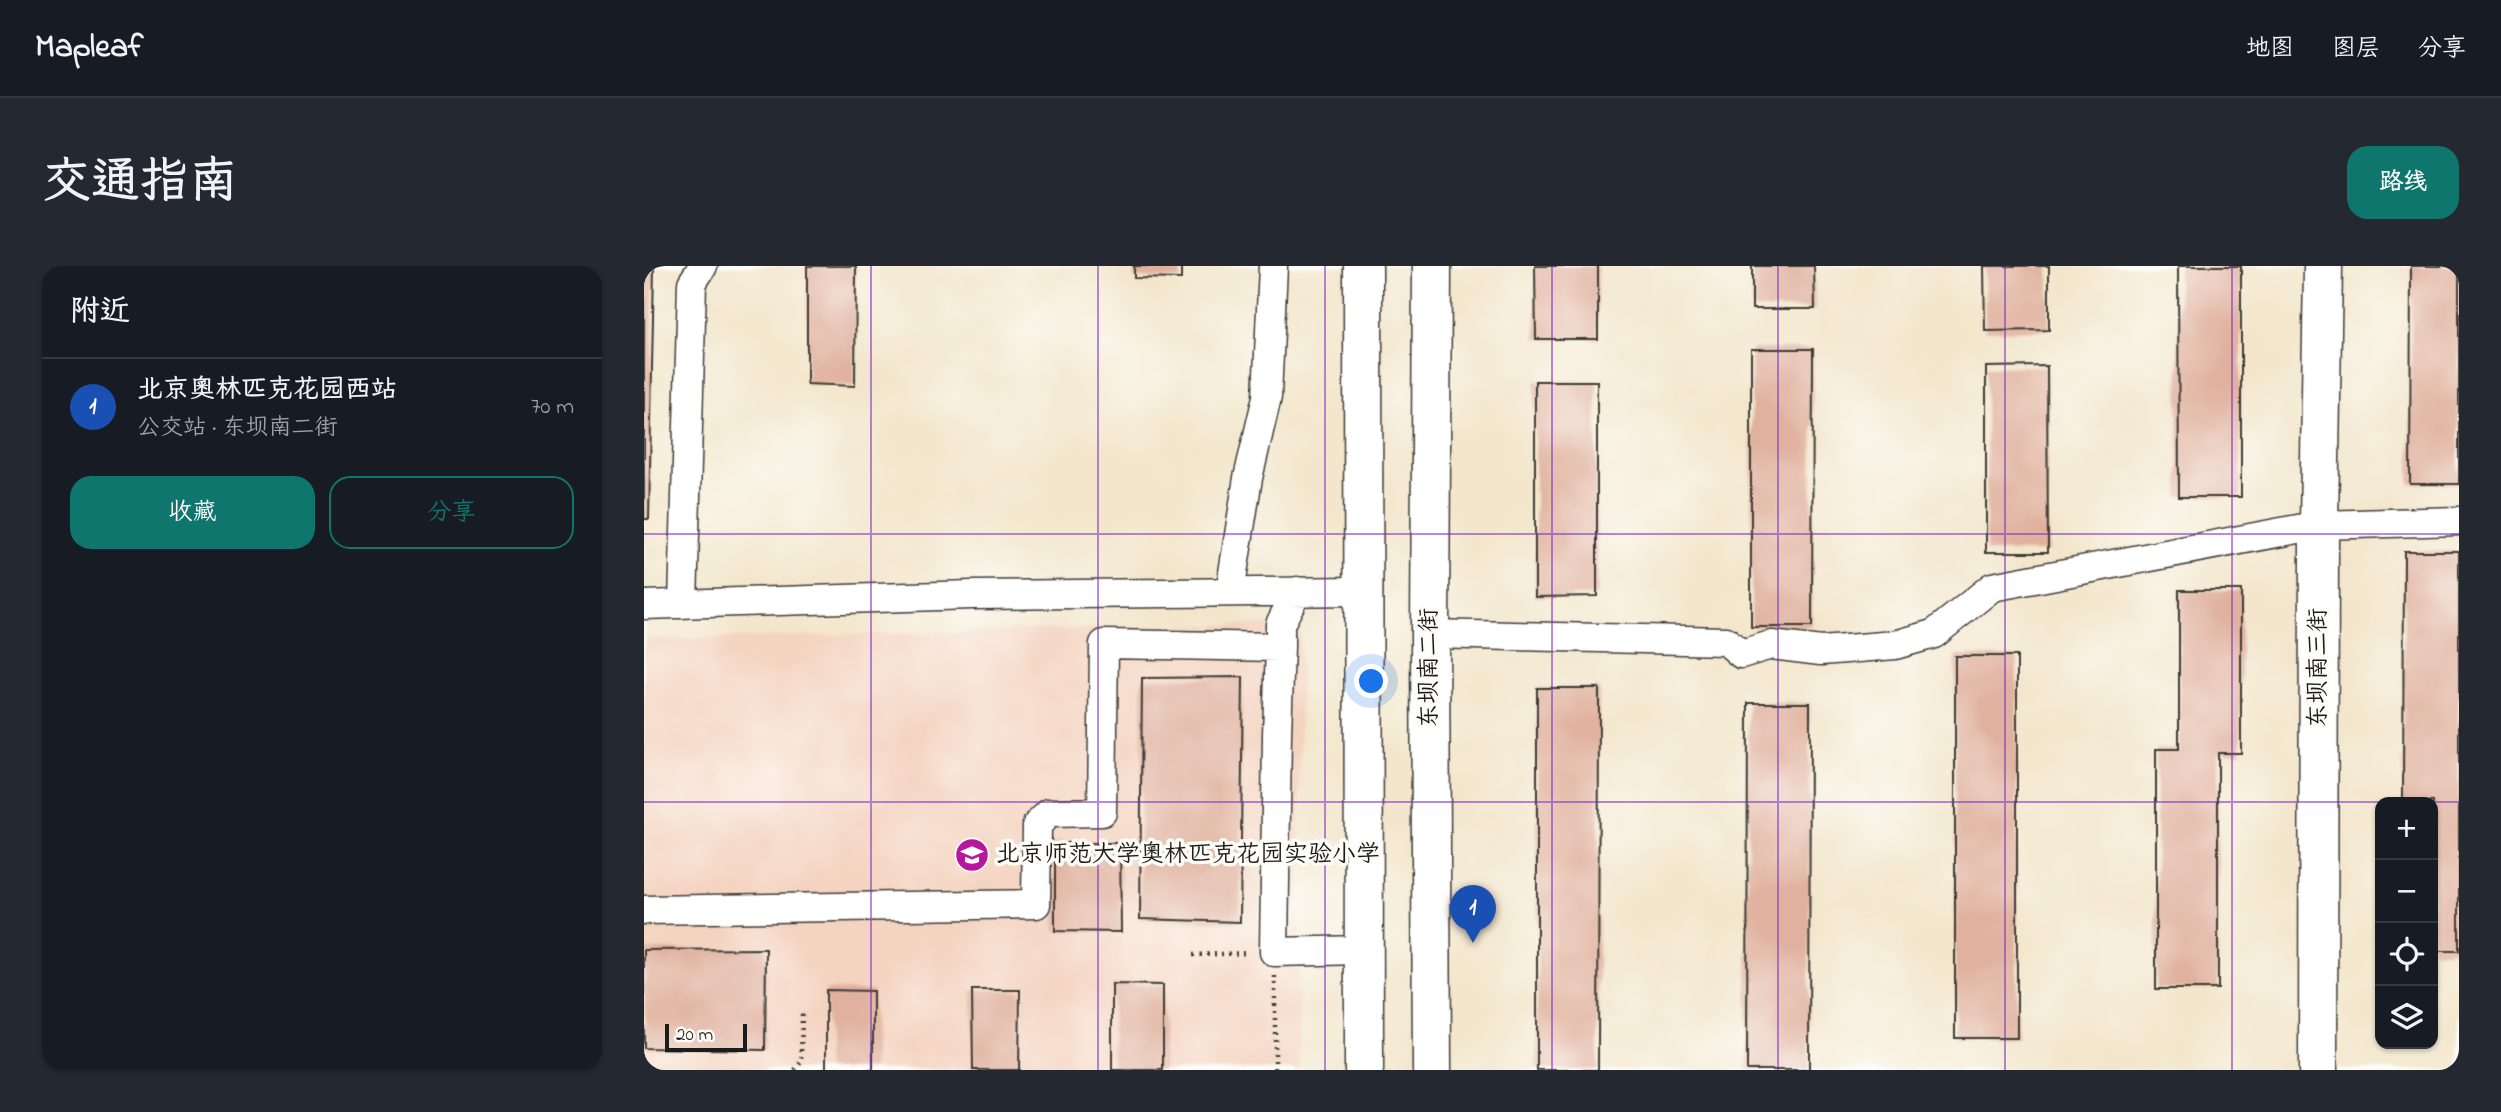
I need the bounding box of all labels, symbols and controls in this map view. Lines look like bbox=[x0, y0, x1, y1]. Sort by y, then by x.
text: Mapleaf bbox=[35, 24, 143, 72]
text: 地图 bbox=[2246, 32, 2294, 67]
text: 图层 bbox=[2332, 32, 2380, 67]
text: 分享 bbox=[2418, 32, 2466, 67]
button: 路线 bbox=[2347, 146, 2459, 219]
text: 交通指南 bbox=[42, 148, 238, 220]
text: 附近 bbox=[70, 291, 130, 335]
text: 北京奥林匹克花园西站 bbox=[137, 372, 397, 410]
text: 1 bbox=[89, 391, 97, 424]
text: 70 m bbox=[531, 391, 574, 424]
text: 公交站 · 东坝南二街 bbox=[137, 412, 337, 445]
button: 收藏 bbox=[70, 476, 315, 549]
button: 分享 bbox=[329, 476, 574, 549]
street label: 东坝南二街 bbox=[1413, 608, 1448, 728]
street label: 东坝南三街 bbox=[2302, 608, 2337, 728]
your location bbox=[1354, 664, 1388, 698]
map controls bbox=[2375, 797, 2438, 1049]
button: + bbox=[2375, 797, 2438, 860]
school or university icon: 北京师范大学奥林匹克花园实验小学 bbox=[953, 836, 991, 874]
place label: 北京师范大学奥林匹克花园实验小学 bbox=[996, 838, 1380, 873]
button: − bbox=[2375, 860, 2438, 923]
pin: 1 bbox=[1450, 885, 1496, 943]
button: locate bbox=[2375, 923, 2438, 986]
button: layers bbox=[2375, 986, 2438, 1049]
scale bar bbox=[665, 1021, 747, 1053]
text: 20 m bbox=[676, 1022, 713, 1049]

